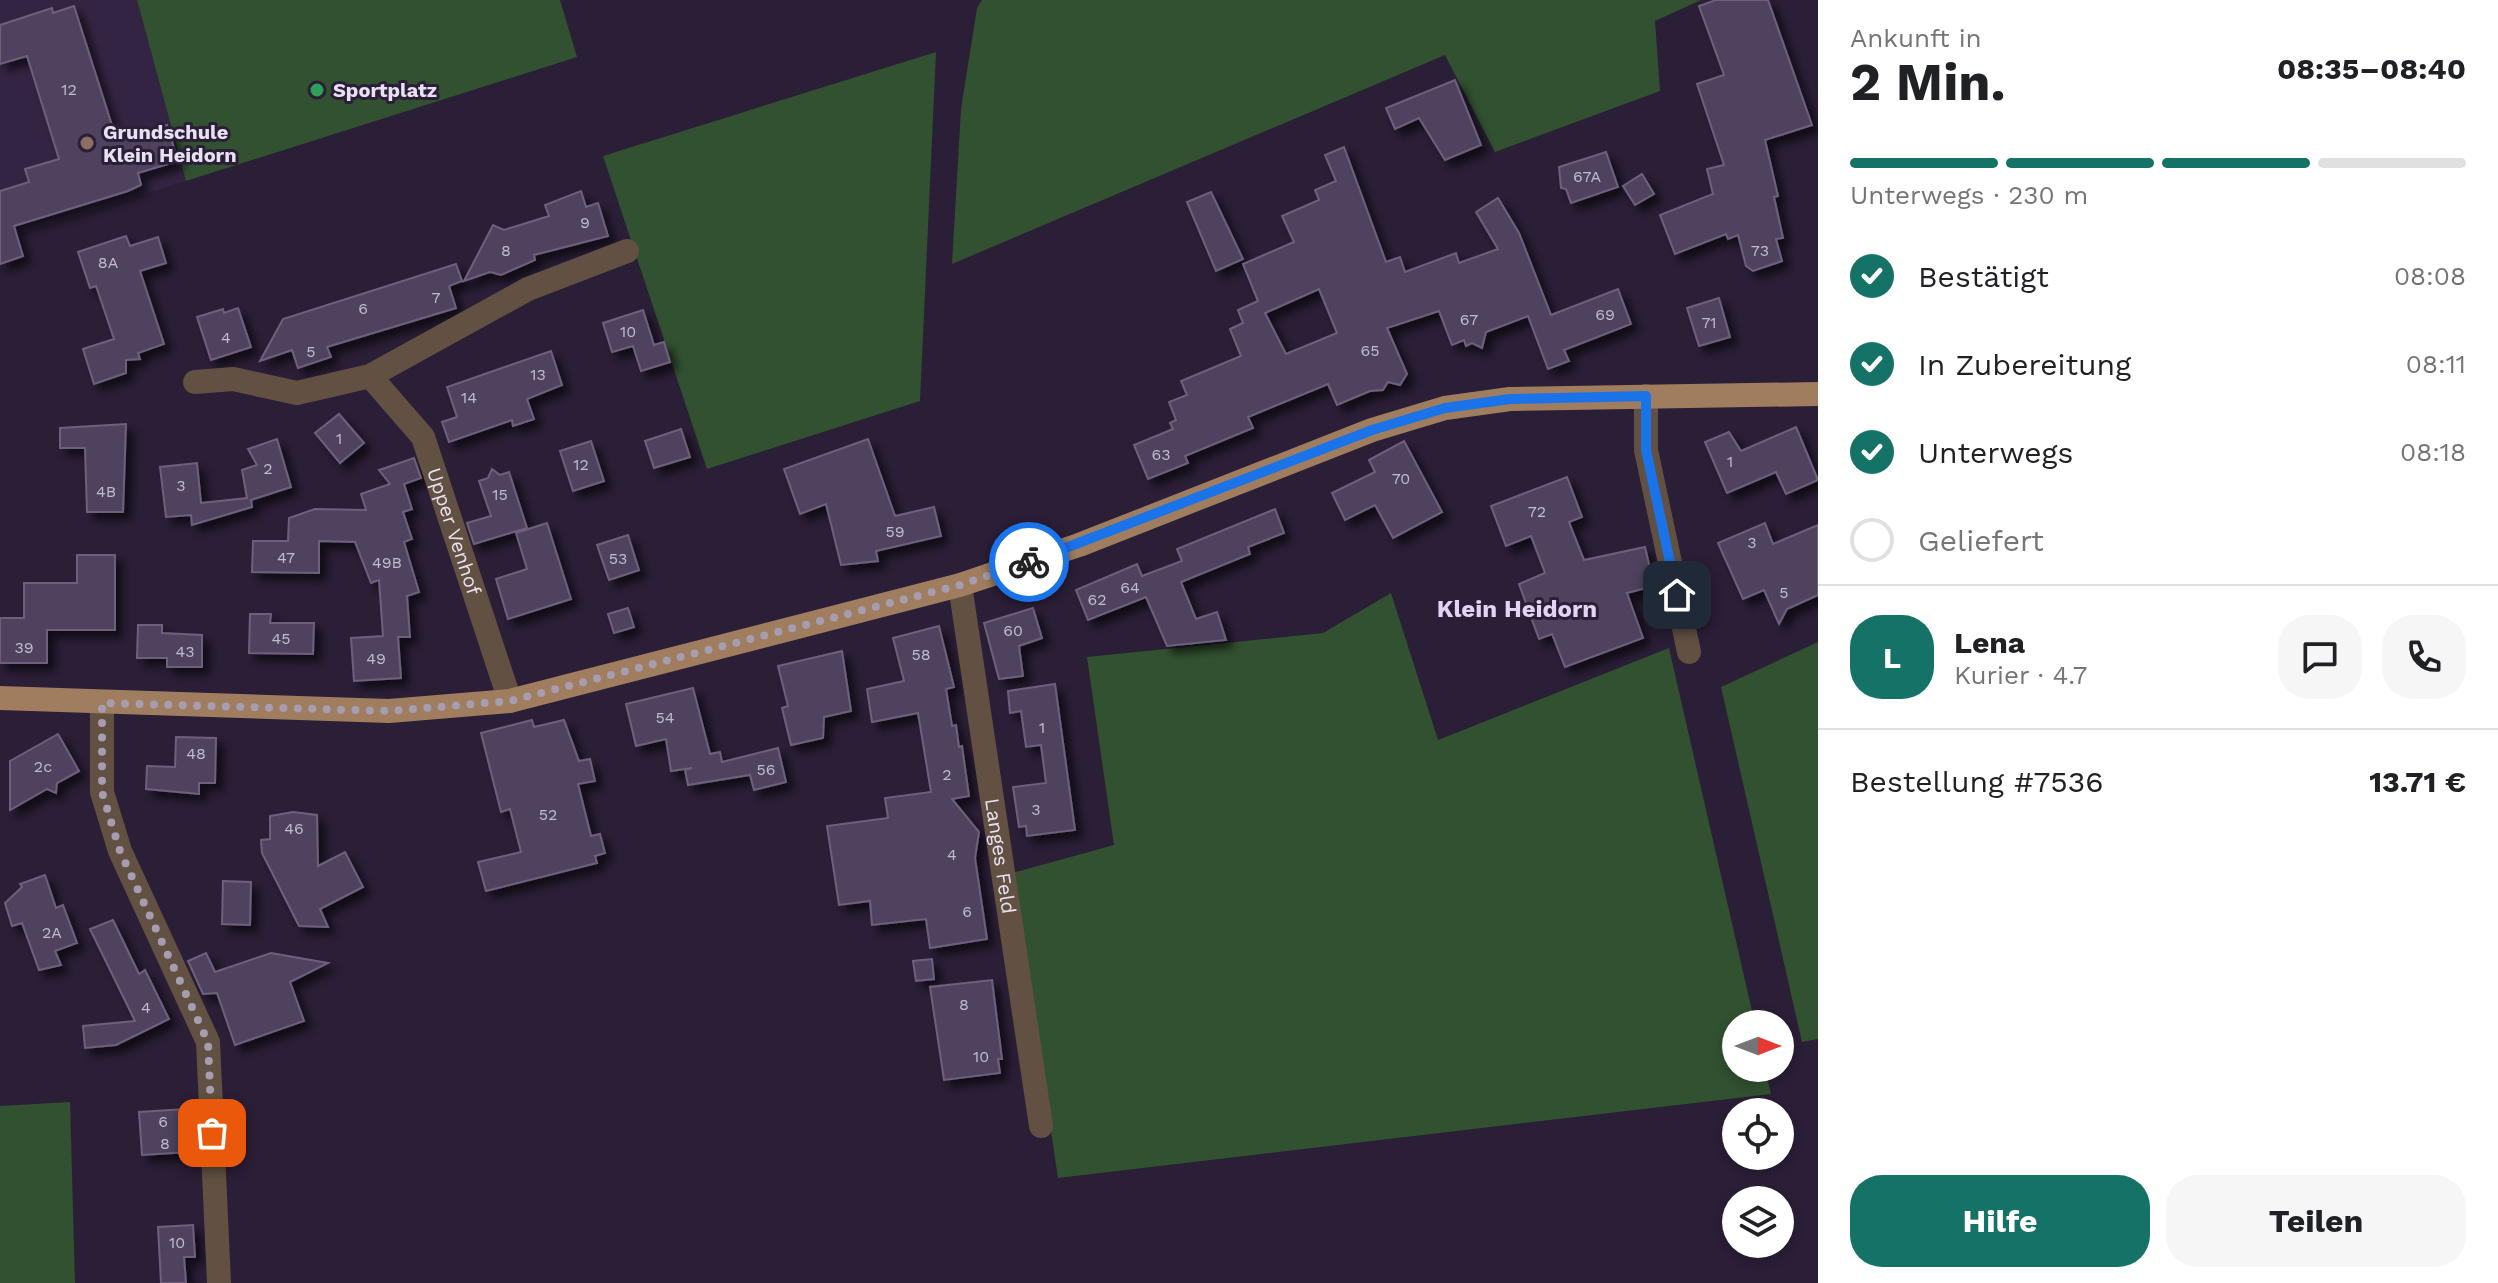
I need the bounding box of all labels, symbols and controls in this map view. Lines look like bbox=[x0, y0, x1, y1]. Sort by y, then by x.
text: Ankunft in bbox=[1850, 23, 1982, 53]
text: 08:35–08:40 bbox=[2277, 51, 2466, 86]
text: 2 Min. bbox=[1850, 52, 2006, 113]
place label: Sportplatz bbox=[333, 78, 437, 102]
house number: 12 bbox=[61, 80, 77, 99]
marker: Sportplatz bbox=[308, 81, 326, 99]
place label: Grundschule Klein Heidorn bbox=[103, 120, 237, 167]
marker: Grundschule Klein Heidorn bbox=[78, 134, 96, 152]
house number: 67A bbox=[1573, 167, 1602, 186]
text: Unterwegs · 230 m bbox=[1850, 180, 2088, 210]
house number: 9 bbox=[580, 213, 590, 232]
house number: 8 bbox=[501, 241, 511, 260]
house number: 73 bbox=[1751, 241, 1769, 260]
house number: 8A bbox=[98, 253, 119, 272]
icon: check bbox=[1850, 254, 1894, 298]
text: Bestätigt bbox=[1918, 259, 2049, 294]
text: 08:08 bbox=[2394, 261, 2466, 291]
house number: 7 bbox=[432, 288, 441, 307]
house number: 6 bbox=[358, 299, 368, 318]
house number: 69 bbox=[1595, 305, 1615, 324]
house number: 67 bbox=[1460, 310, 1478, 329]
house number: 71 bbox=[1701, 313, 1717, 332]
house number: 10 bbox=[620, 322, 636, 341]
house number: 4 bbox=[221, 328, 231, 347]
house number: 65 bbox=[1360, 341, 1380, 360]
house number: 5 bbox=[306, 342, 316, 361]
icon: check bbox=[1850, 342, 1894, 386]
text: In Zubereitung bbox=[1918, 347, 2131, 382]
text: 08:11 bbox=[2406, 349, 2466, 379]
house number: 13 bbox=[530, 365, 546, 384]
house number: 14 bbox=[461, 388, 477, 407]
house number: 1 bbox=[336, 429, 342, 448]
icon: check bbox=[1850, 430, 1894, 474]
text: Unterwegs bbox=[1918, 435, 2073, 470]
text: 08:18 bbox=[2400, 437, 2466, 467]
house number: 63 bbox=[1151, 445, 1171, 464]
house number: 1 bbox=[1727, 452, 1733, 471]
house number: 12 bbox=[573, 455, 589, 474]
house number: 2 bbox=[263, 459, 273, 478]
street label: Upper Venhof bbox=[422, 464, 486, 598]
house number: 70 bbox=[1392, 469, 1410, 488]
house number: 3 bbox=[176, 476, 186, 495]
house number: 4B bbox=[96, 482, 116, 501]
house number: 15 bbox=[492, 485, 508, 504]
house number: 72 bbox=[1528, 502, 1546, 521]
house number: 59 bbox=[885, 522, 905, 541]
courier bbox=[989, 522, 1069, 602]
text: Geliefert bbox=[1918, 523, 2044, 558]
house number: 3 bbox=[1747, 533, 1757, 552]
icon: bike bbox=[1007, 540, 1051, 584]
house number: 47 bbox=[277, 548, 295, 567]
house number: 53 bbox=[609, 549, 627, 568]
house number: 49B bbox=[372, 553, 402, 572]
pin bbox=[1643, 561, 1711, 629]
icon: home bbox=[1655, 573, 1699, 617]
house number: 64 bbox=[1120, 578, 1140, 597]
house number: 5 bbox=[1779, 583, 1789, 602]
house number: 62 bbox=[1087, 590, 1107, 609]
district label: Klein Heidorn bbox=[1437, 595, 1597, 623]
button: chat bbox=[2278, 615, 2362, 699]
button: phone bbox=[2382, 615, 2466, 699]
house number: 60 bbox=[1003, 621, 1023, 640]
text: Lena bbox=[1954, 625, 2025, 660]
house number: 45 bbox=[271, 629, 291, 648]
house number: 39 bbox=[14, 638, 34, 657]
text: L bbox=[1883, 640, 1901, 675]
house number: 43 bbox=[175, 642, 195, 661]
house number: 58 bbox=[911, 645, 931, 664]
house number: 49 bbox=[366, 649, 386, 668]
text: Kurier · 4.7 bbox=[1954, 660, 2087, 690]
house number: 54 bbox=[655, 708, 675, 727]
house number: 1 bbox=[1039, 718, 1045, 737]
house number: 48 bbox=[186, 744, 206, 763]
house number: 2c bbox=[34, 757, 52, 776]
house number: 56 bbox=[756, 760, 776, 779]
text: Bestellung #7536 bbox=[1850, 764, 2103, 799]
text: 13.71 € bbox=[2369, 764, 2466, 799]
house number: 2 bbox=[942, 765, 952, 784]
street label: Langes Feld bbox=[980, 797, 1021, 915]
house number: 3 bbox=[1031, 800, 1041, 819]
house number: 52 bbox=[539, 805, 557, 824]
house number: 46 bbox=[284, 819, 304, 838]
house number: 4 bbox=[947, 845, 957, 864]
house number: 6 bbox=[962, 902, 972, 921]
house number: 2A bbox=[42, 923, 62, 942]
house number: 8 bbox=[959, 995, 969, 1014]
house number: 4 bbox=[141, 998, 151, 1017]
north arrow bbox=[1722, 1010, 1794, 1082]
map controls bbox=[1722, 1010, 1794, 1258]
house number: 10 bbox=[973, 1047, 989, 1066]
button: locate bbox=[1722, 1098, 1794, 1170]
pin bbox=[178, 1099, 246, 1167]
icon: bag bbox=[190, 1111, 234, 1155]
house number: 6 bbox=[158, 1112, 168, 1131]
house number: 8 bbox=[160, 1134, 170, 1153]
button: Hilfe bbox=[1850, 1175, 2150, 1267]
button: Teilen bbox=[2166, 1175, 2466, 1267]
button: layers bbox=[1722, 1186, 1794, 1258]
house number: 10 bbox=[169, 1233, 185, 1252]

